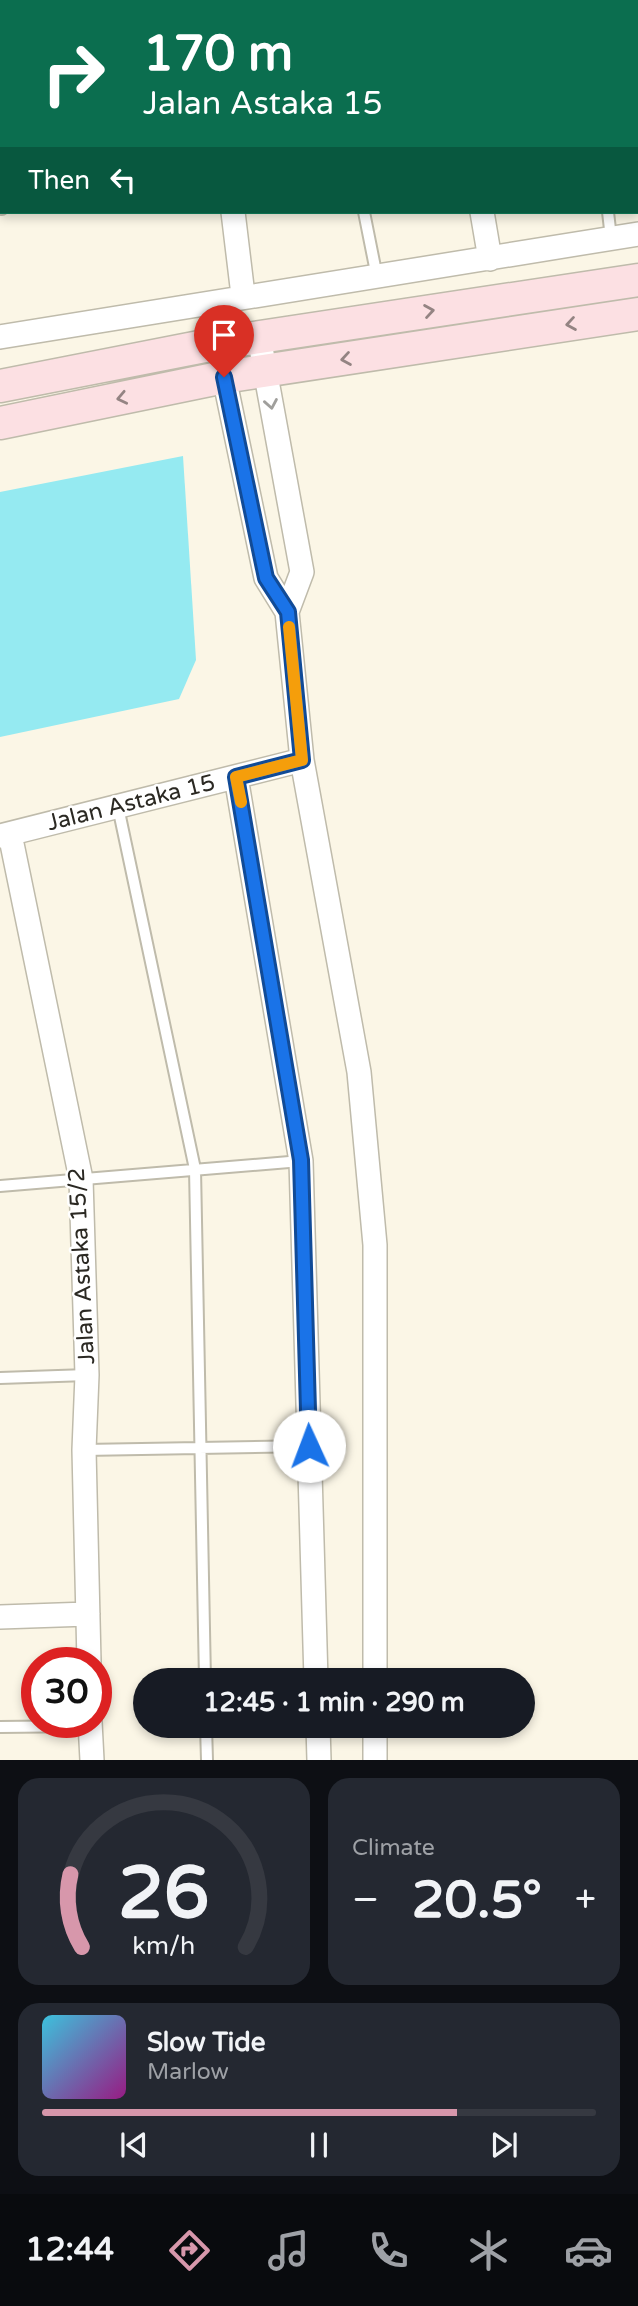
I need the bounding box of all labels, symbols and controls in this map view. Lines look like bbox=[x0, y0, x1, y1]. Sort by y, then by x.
text: 170 m bbox=[143, 25, 293, 84]
icon: right bbox=[28, 28, 119, 119]
text: Jalan Astaka 15 bbox=[143, 85, 383, 123]
icon: left bbox=[104, 161, 142, 199]
text: Then bbox=[28, 165, 90, 196]
one-way arrow bbox=[423, 304, 435, 319]
pin bbox=[194, 305, 254, 377]
icon: arrive bbox=[205, 316, 243, 354]
one-way arrow bbox=[565, 317, 576, 332]
one-way arrow bbox=[340, 351, 352, 366]
one-way arrow bbox=[116, 390, 128, 405]
one-way arrow bbox=[263, 398, 278, 410]
street label: Jalan Astaka 15 bbox=[44, 769, 218, 837]
street label: Jalan Astaka 15/2 bbox=[63, 1167, 101, 1365]
position arrow bbox=[272, 1409, 346, 1483]
speed limit sign: 30 bbox=[21, 1647, 112, 1738]
text: 12:45 · 1 min · 290 m bbox=[203, 1687, 465, 1718]
text: Climate bbox=[352, 1834, 435, 1862]
text: 26 bbox=[118, 1851, 210, 1939]
text: 20.5° bbox=[412, 1869, 542, 1932]
text: − bbox=[352, 1877, 379, 1923]
text: + bbox=[575, 1877, 596, 1923]
text: km/h bbox=[133, 1931, 195, 1961]
text: Slow Tide bbox=[147, 2027, 265, 2058]
text: Marlow bbox=[147, 2058, 229, 2086]
icon: previous bbox=[115, 2126, 153, 2164]
icon: pause bbox=[300, 2126, 338, 2164]
icon: next bbox=[485, 2126, 523, 2164]
icon: directions bbox=[165, 2226, 214, 2275]
icon: music bbox=[264, 2226, 313, 2275]
icon: phone bbox=[364, 2226, 413, 2275]
icon: climate bbox=[464, 2226, 513, 2275]
icon: car bbox=[564, 2226, 613, 2275]
text: 12:44 bbox=[25, 2231, 114, 2269]

